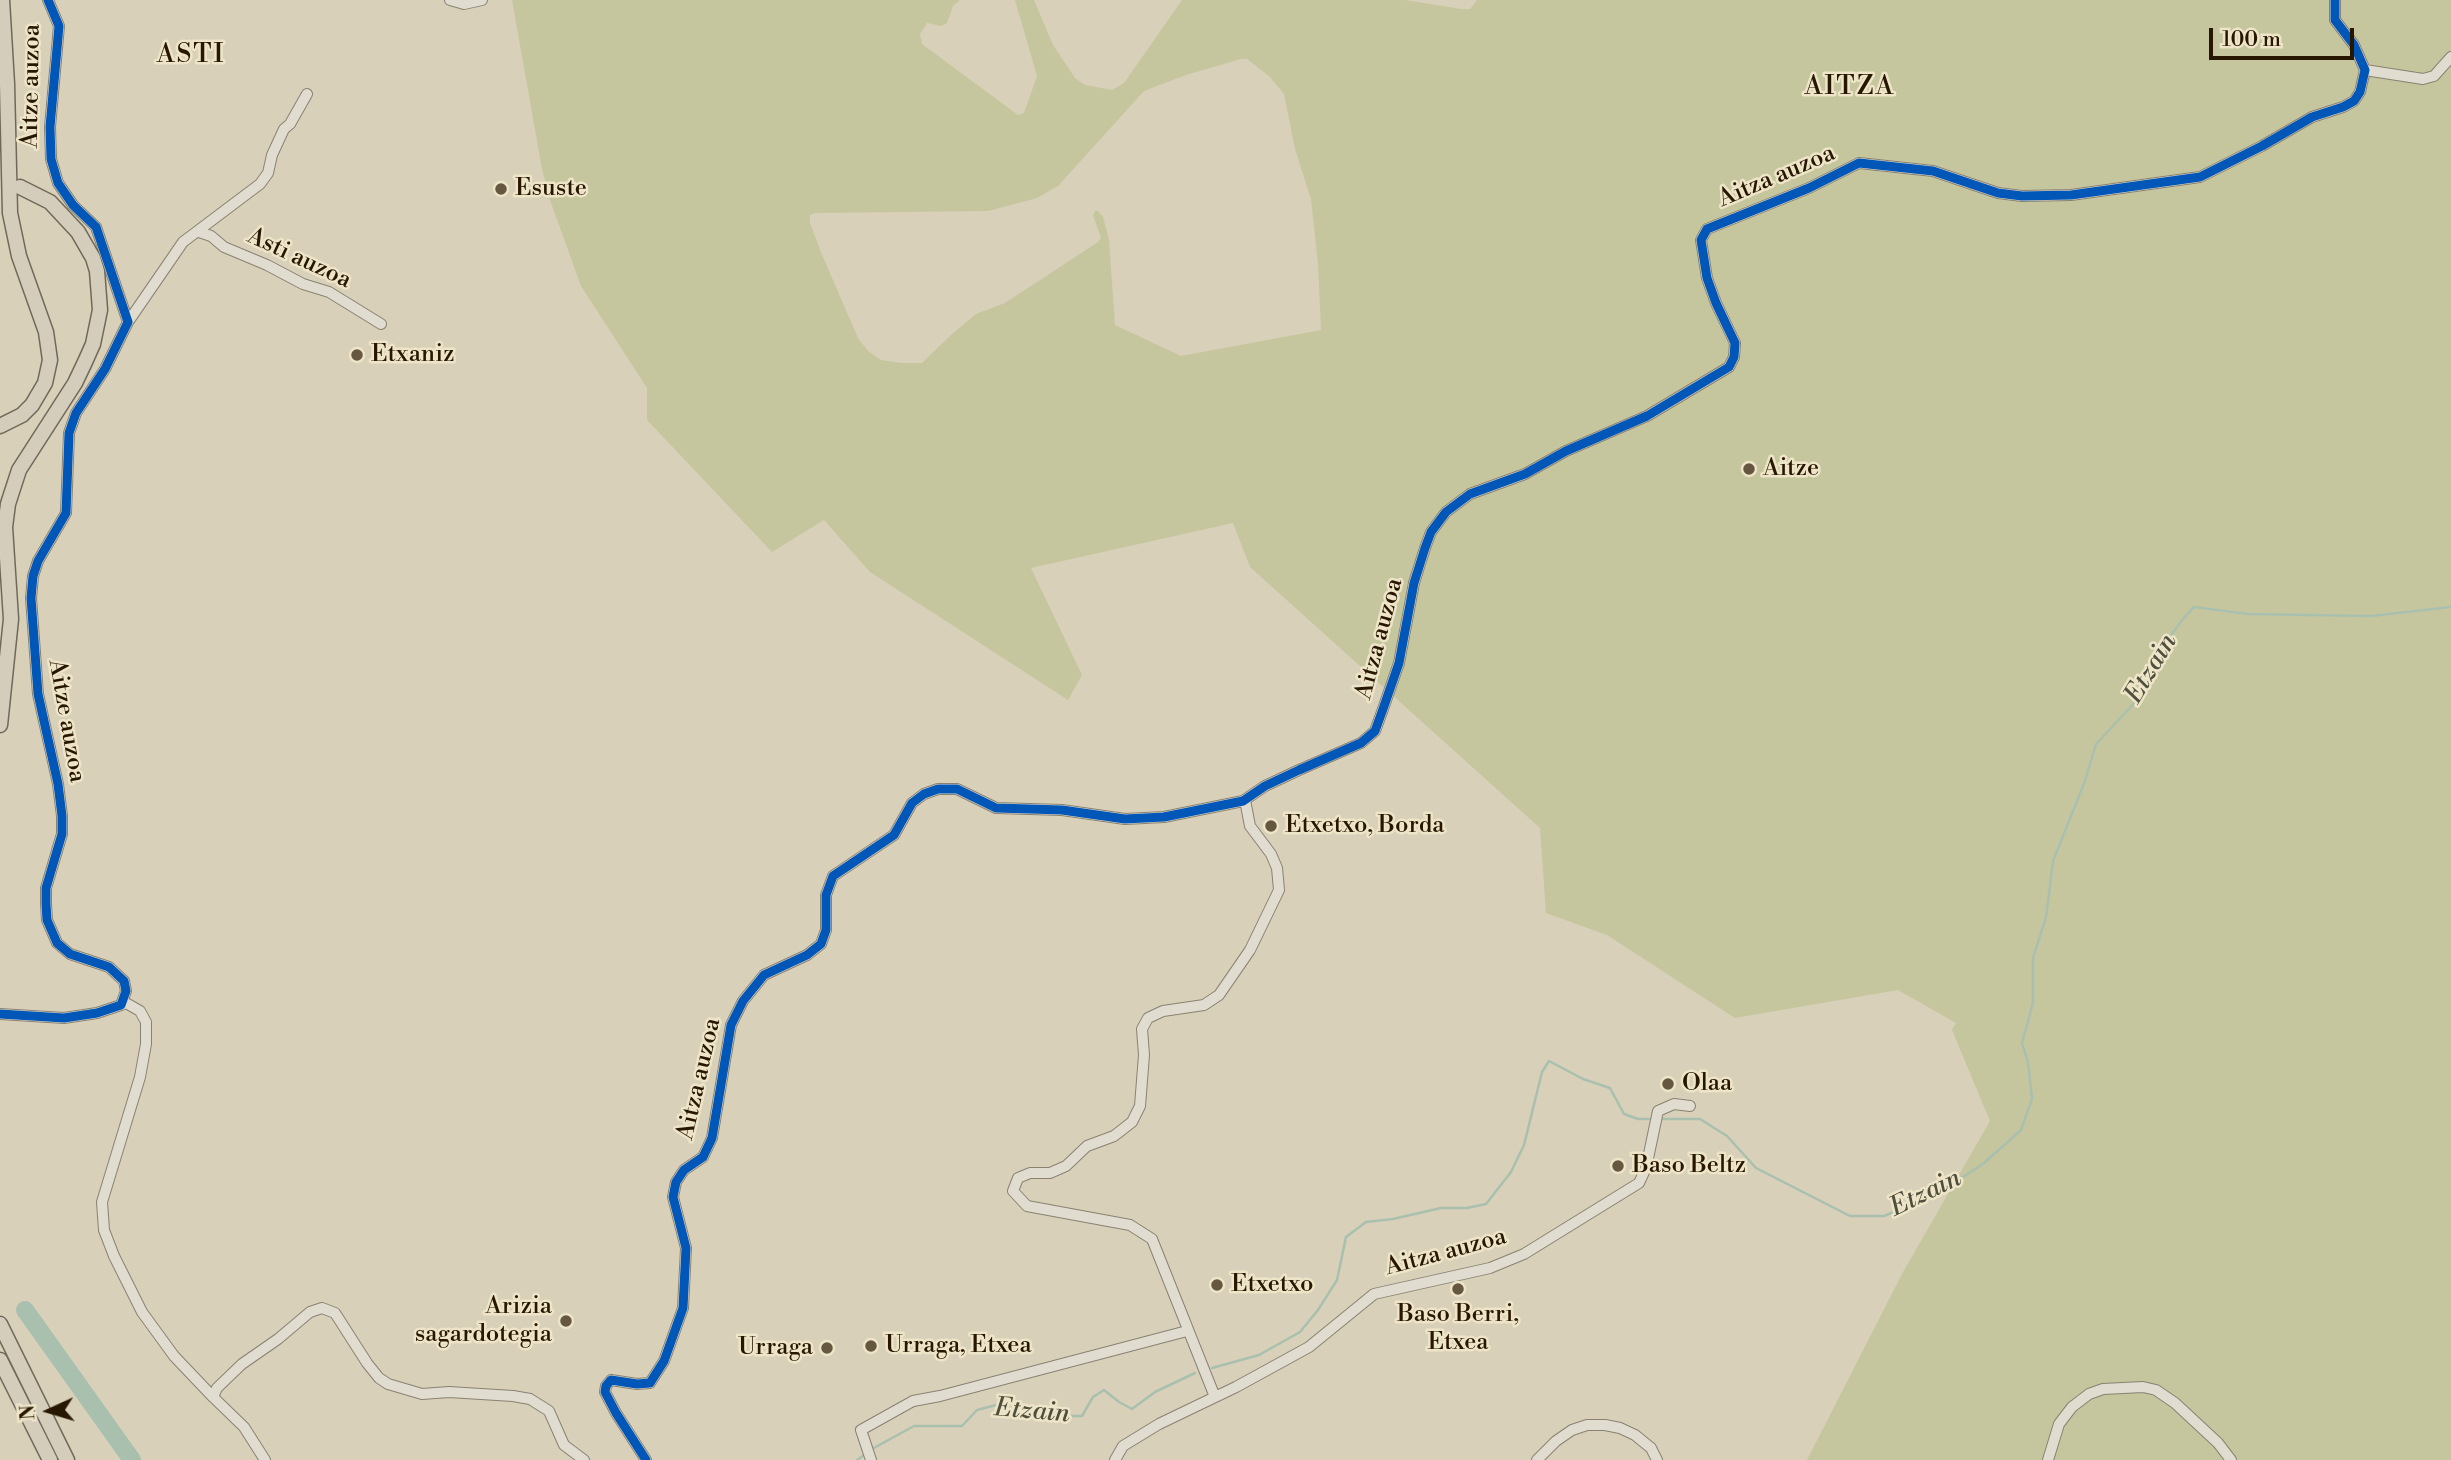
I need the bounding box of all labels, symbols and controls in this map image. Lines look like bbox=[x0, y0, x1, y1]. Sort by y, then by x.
scale bar bbox=[2213, 14, 2358, 58]
street label: Aitze auzoa bbox=[17, 24, 47, 148]
text: 100 m bbox=[2222, 27, 2281, 53]
district label: ASTI bbox=[157, 40, 225, 72]
district label: AITZA bbox=[1805, 72, 1895, 104]
street label: Aitza auzoa bbox=[1714, 139, 1840, 215]
place label: Esuste bbox=[515, 175, 587, 203]
marker: Esuste bbox=[493, 181, 509, 197]
street label: Asti auzoa bbox=[242, 222, 356, 296]
place label: Etxaniz bbox=[371, 341, 455, 369]
marker: Etxaniz bbox=[349, 347, 365, 363]
place label: Aitze bbox=[1763, 455, 1819, 483]
marker: Aitze bbox=[1741, 461, 1757, 477]
street label: Aitza auzoa bbox=[1350, 575, 1410, 703]
water label: Etzain bbox=[2119, 629, 2185, 709]
street label: Aitze auzoa bbox=[41, 657, 91, 785]
place label: Etxetxo, Borda bbox=[1285, 812, 1444, 840]
marker: Etxetxo, Borda bbox=[1263, 818, 1279, 834]
street label: Aitza auzoa bbox=[672, 1015, 728, 1143]
place label: Olaa bbox=[1682, 1070, 1732, 1098]
marker: Olaa bbox=[1660, 1076, 1676, 1092]
place label: Baso Beltz bbox=[1632, 1152, 1746, 1180]
marker: Baso Beltz bbox=[1610, 1158, 1626, 1174]
water label: Etzain bbox=[1885, 1164, 1967, 1224]
street label: Aitza auzoa bbox=[1382, 1223, 1510, 1283]
place label: Etxetxo bbox=[1231, 1271, 1313, 1299]
marker: Etxetxo bbox=[1209, 1277, 1225, 1293]
marker: Baso Berri, Etxea bbox=[1450, 1281, 1466, 1297]
place label: Arizia sagardotegia bbox=[415, 1293, 552, 1349]
place label: Baso Berri, Etxea bbox=[1397, 1301, 1519, 1357]
marker: Arizia sagardotegia bbox=[558, 1313, 574, 1329]
place label: Urraga, Etxea bbox=[885, 1332, 1032, 1360]
place label: Urraga bbox=[738, 1334, 813, 1362]
marker: Urraga, Etxea bbox=[863, 1338, 879, 1354]
marker: Urraga bbox=[819, 1340, 835, 1356]
north arrow bbox=[14, 1376, 84, 1446]
water label: Etzain bbox=[993, 1393, 1071, 1431]
text: N bbox=[16, 1404, 41, 1421]

